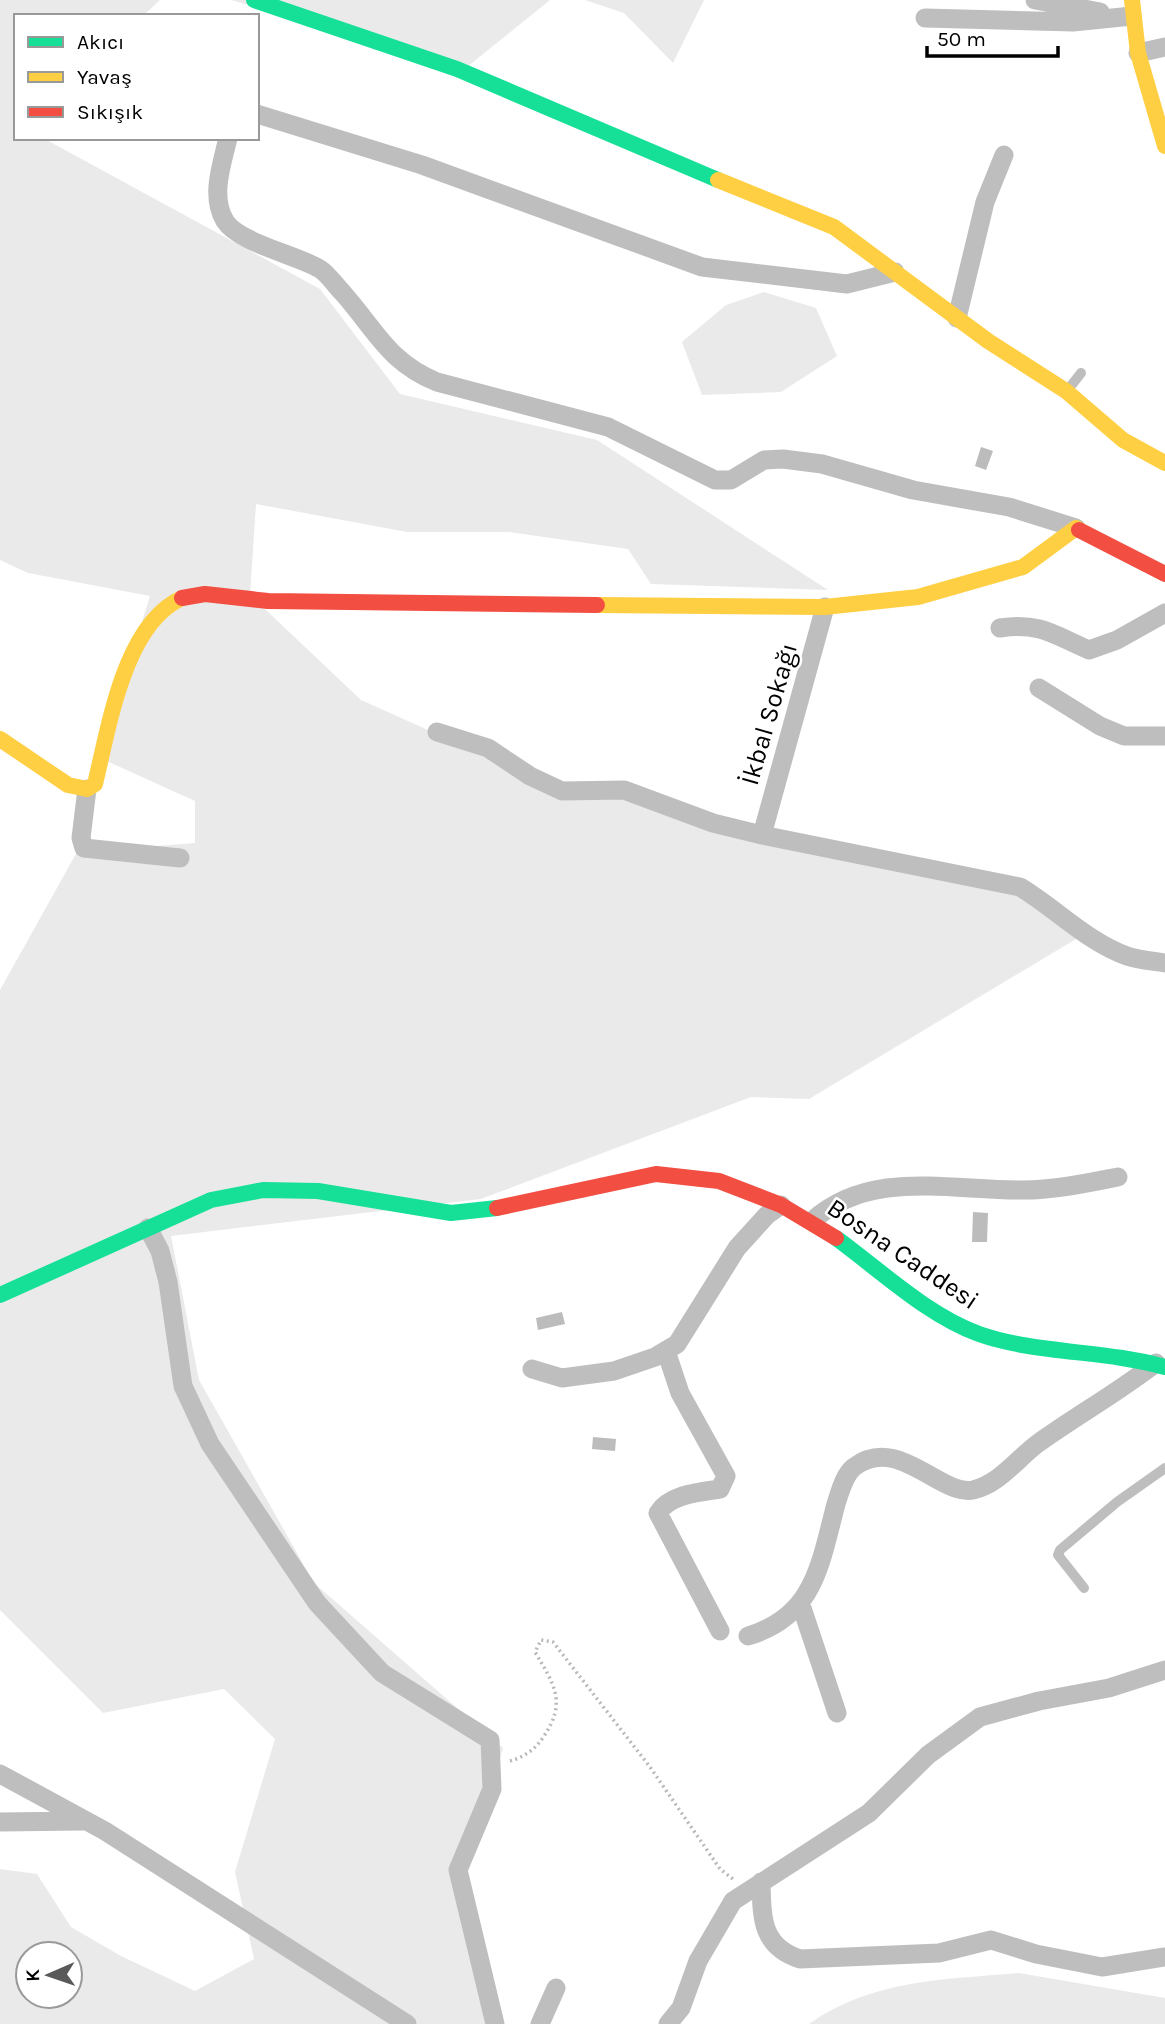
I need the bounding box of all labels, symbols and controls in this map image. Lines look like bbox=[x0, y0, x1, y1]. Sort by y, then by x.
legend bbox=[14, 14, 259, 140]
scale bar bbox=[927, 14, 1058, 58]
text: 50 m bbox=[937, 27, 986, 51]
text: Akıcı bbox=[77, 30, 124, 54]
text: Yavaş bbox=[77, 65, 132, 89]
text: Sıkışık bbox=[77, 100, 143, 124]
street label: İkbal Sokağı bbox=[734, 639, 804, 789]
street label: Bosna Caddesi bbox=[821, 1192, 985, 1316]
north arrow bbox=[14, 1940, 84, 2010]
text: K bbox=[22, 1968, 44, 1982]

